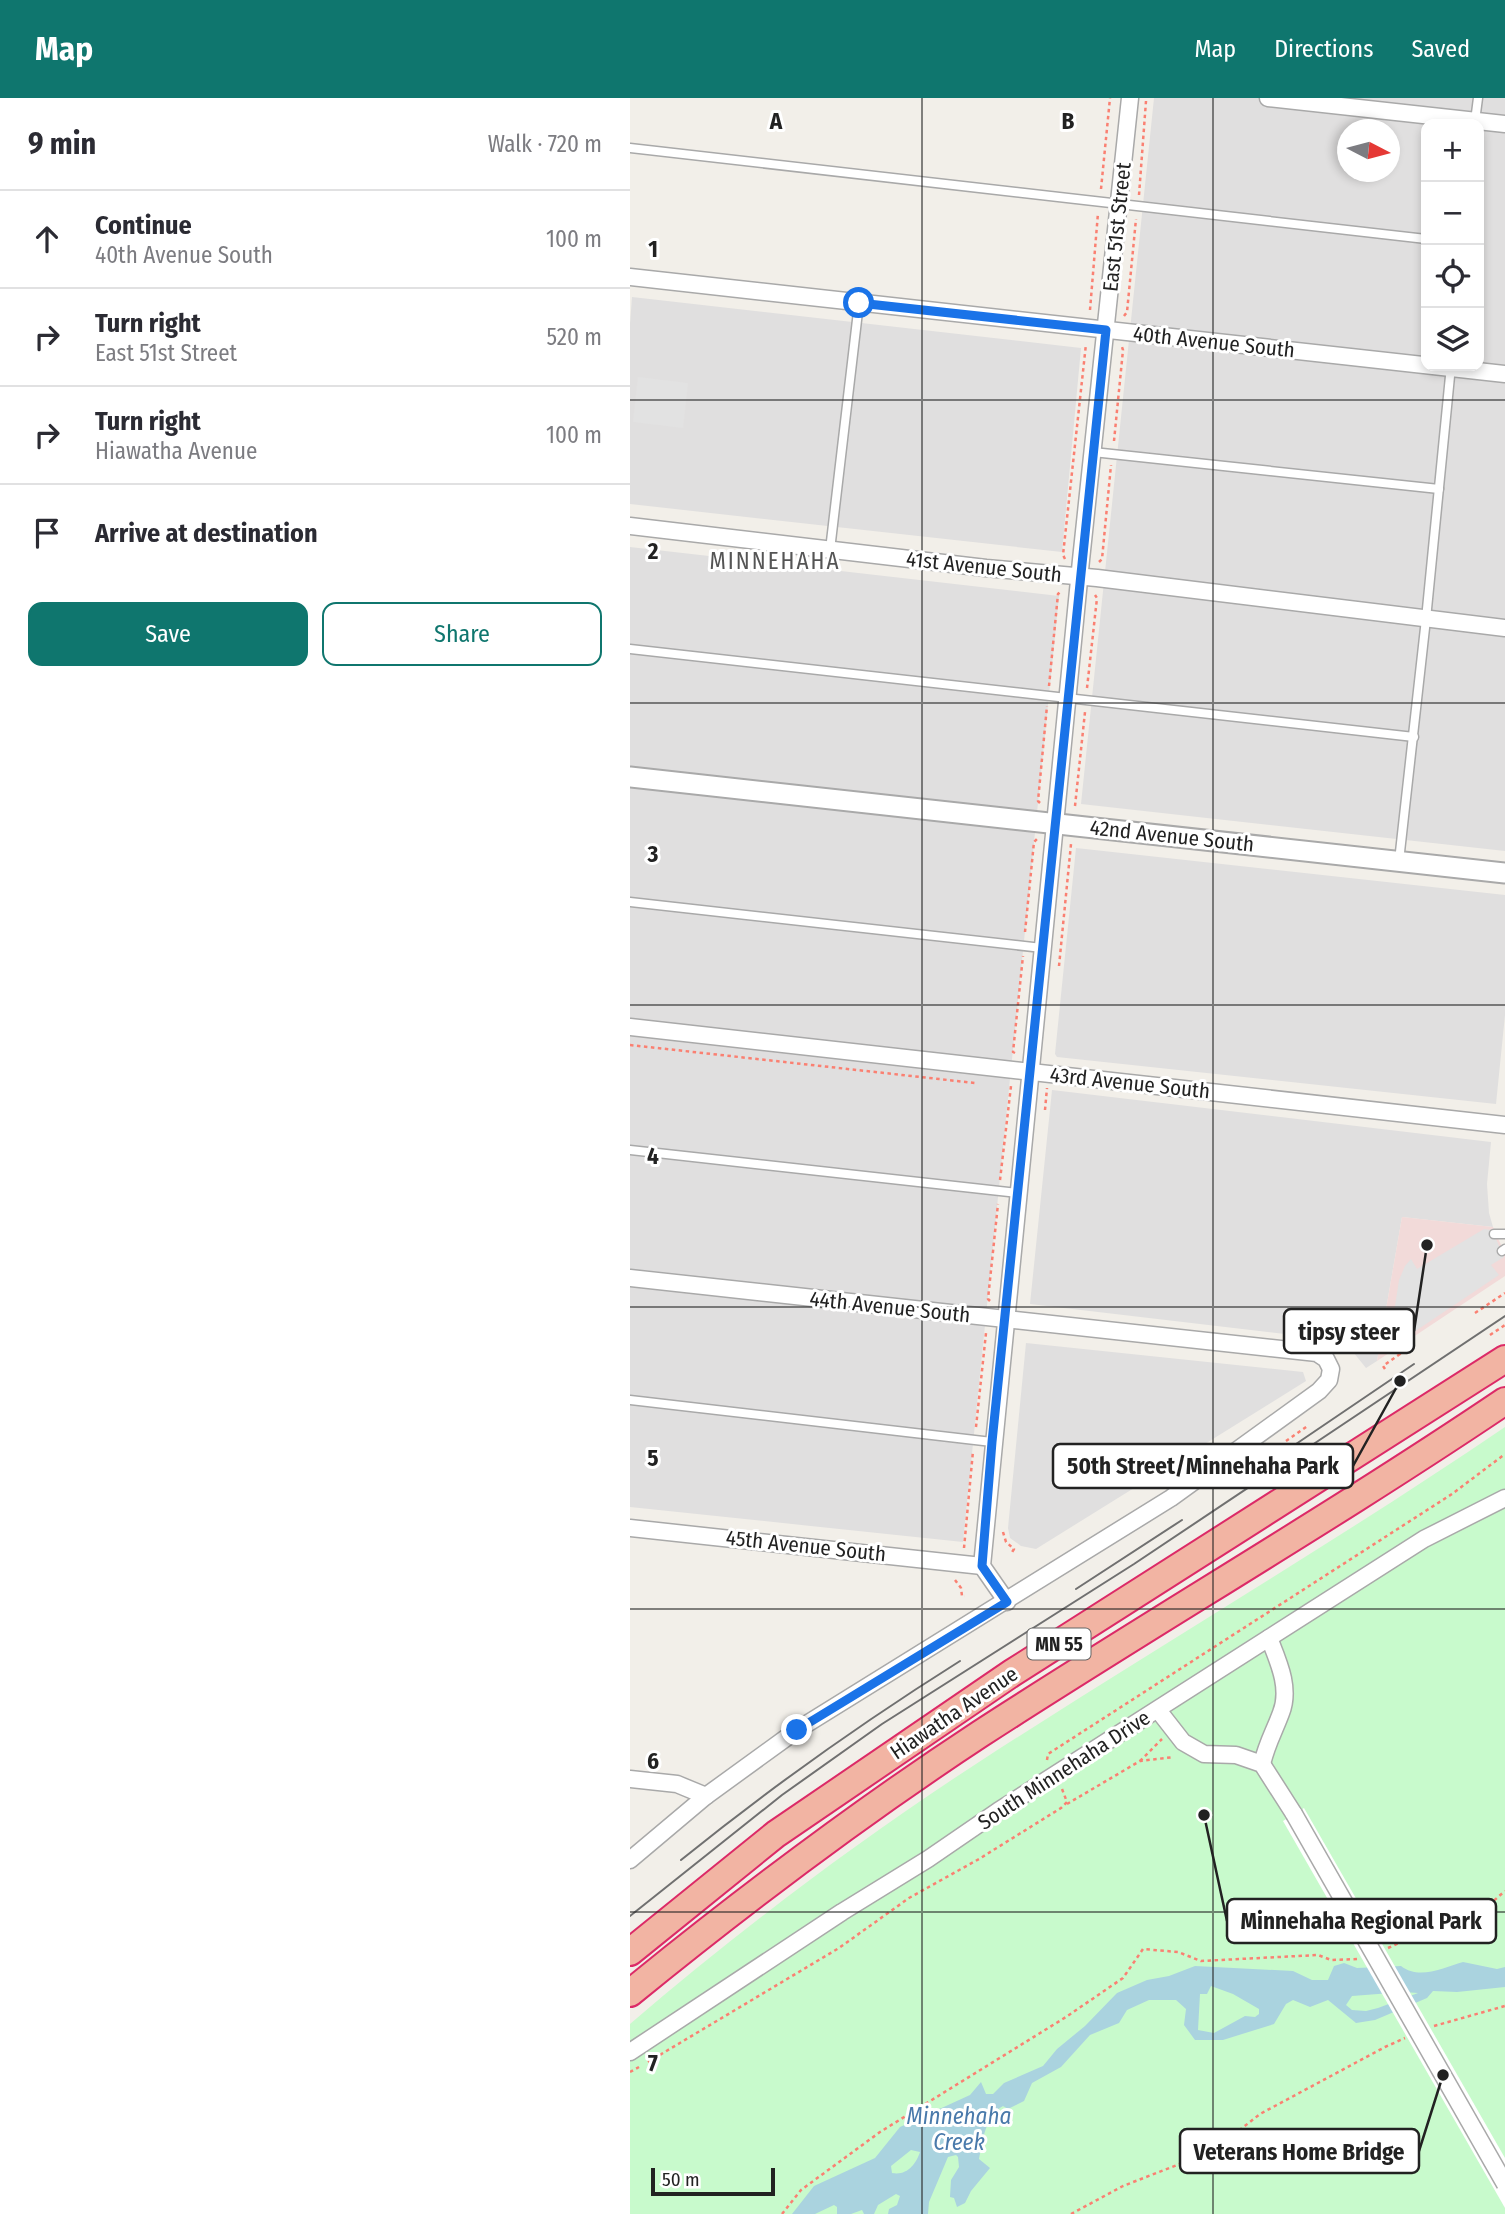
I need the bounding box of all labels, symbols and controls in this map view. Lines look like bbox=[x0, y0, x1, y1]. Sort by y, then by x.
text: Map bbox=[35, 29, 93, 69]
text: Map bbox=[1195, 35, 1236, 63]
text: Directions bbox=[1274, 35, 1373, 63]
text: Saved bbox=[1411, 35, 1470, 63]
text: A bbox=[769, 107, 783, 135]
text: B bbox=[1062, 107, 1075, 135]
north arrow bbox=[1337, 119, 1400, 182]
map controls bbox=[1421, 119, 1484, 371]
button: + bbox=[1421, 119, 1484, 182]
text: 9 min bbox=[28, 126, 96, 162]
text: Walk · 720 m bbox=[488, 130, 602, 158]
street label: East 51st Street bbox=[1097, 161, 1137, 293]
button: − bbox=[1421, 182, 1484, 245]
text: Continue bbox=[95, 210, 192, 241]
icon: ahead bbox=[28, 220, 66, 258]
text: 100 m bbox=[546, 225, 602, 253]
text: 1 bbox=[648, 235, 658, 263]
text: 40th Avenue South bbox=[95, 241, 273, 269]
button: locate bbox=[1421, 245, 1484, 308]
route start bbox=[843, 287, 874, 318]
text: Turn right bbox=[95, 308, 201, 339]
button: layers bbox=[1421, 308, 1484, 371]
icon: right bbox=[28, 318, 66, 356]
street label: 40th Avenue South bbox=[1132, 321, 1296, 363]
text: 520 m bbox=[546, 323, 602, 351]
text: East 51st Street bbox=[95, 339, 237, 367]
text: Turn right bbox=[95, 406, 201, 437]
icon: right bbox=[28, 416, 66, 454]
text: 100 m bbox=[546, 421, 602, 449]
text: Hiawatha Avenue bbox=[95, 437, 257, 465]
icon: arrive bbox=[28, 514, 66, 552]
text: Arrive at destination bbox=[95, 518, 318, 549]
text: 2 bbox=[647, 537, 659, 565]
street label: 41st Avenue South bbox=[905, 546, 1063, 588]
district label: MINNEHAHA bbox=[709, 547, 841, 575]
button: Save bbox=[28, 602, 308, 666]
button: Share bbox=[322, 602, 602, 666]
street label: 42nd Avenue South bbox=[1089, 814, 1255, 858]
text: 3 bbox=[647, 840, 659, 868]
street label: 43rd Avenue South bbox=[1049, 1062, 1211, 1104]
text: 4 bbox=[647, 1142, 659, 1170]
street label: 44th Avenue South bbox=[808, 1286, 972, 1328]
callout: tipsy steer bbox=[1284, 1309, 1414, 1353]
text: tipsy steer bbox=[1298, 1318, 1400, 1346]
text: 5 bbox=[647, 1444, 659, 1472]
callout: 50th Street/Minnehaha Park bbox=[1053, 1444, 1353, 1488]
text: 50th Street/Minnehaha Park bbox=[1067, 1452, 1339, 1480]
street label: 45th Avenue South bbox=[725, 1525, 887, 1567]
road number: MN 55 bbox=[1028, 1628, 1090, 1660]
street label: Hiawatha Avenue bbox=[885, 1661, 1023, 1765]
street label: South Minnehaha Drive bbox=[973, 1705, 1155, 1835]
route end bbox=[781, 1714, 812, 1745]
text: 6 bbox=[647, 1747, 659, 1775]
callout: Minnehaha Regional Park bbox=[1227, 1899, 1496, 1943]
text: Minnehaha Regional Park bbox=[1240, 1907, 1482, 1935]
text: 7 bbox=[648, 2049, 658, 2077]
water label: Minnehaha Creek bbox=[907, 2102, 1011, 2156]
callout: Veterans Home Bridge bbox=[1180, 2129, 1419, 2173]
text: Veterans Home Bridge bbox=[1192, 2138, 1405, 2166]
scale bar bbox=[651, 2165, 775, 2197]
text: 50 m bbox=[662, 2168, 700, 2191]

